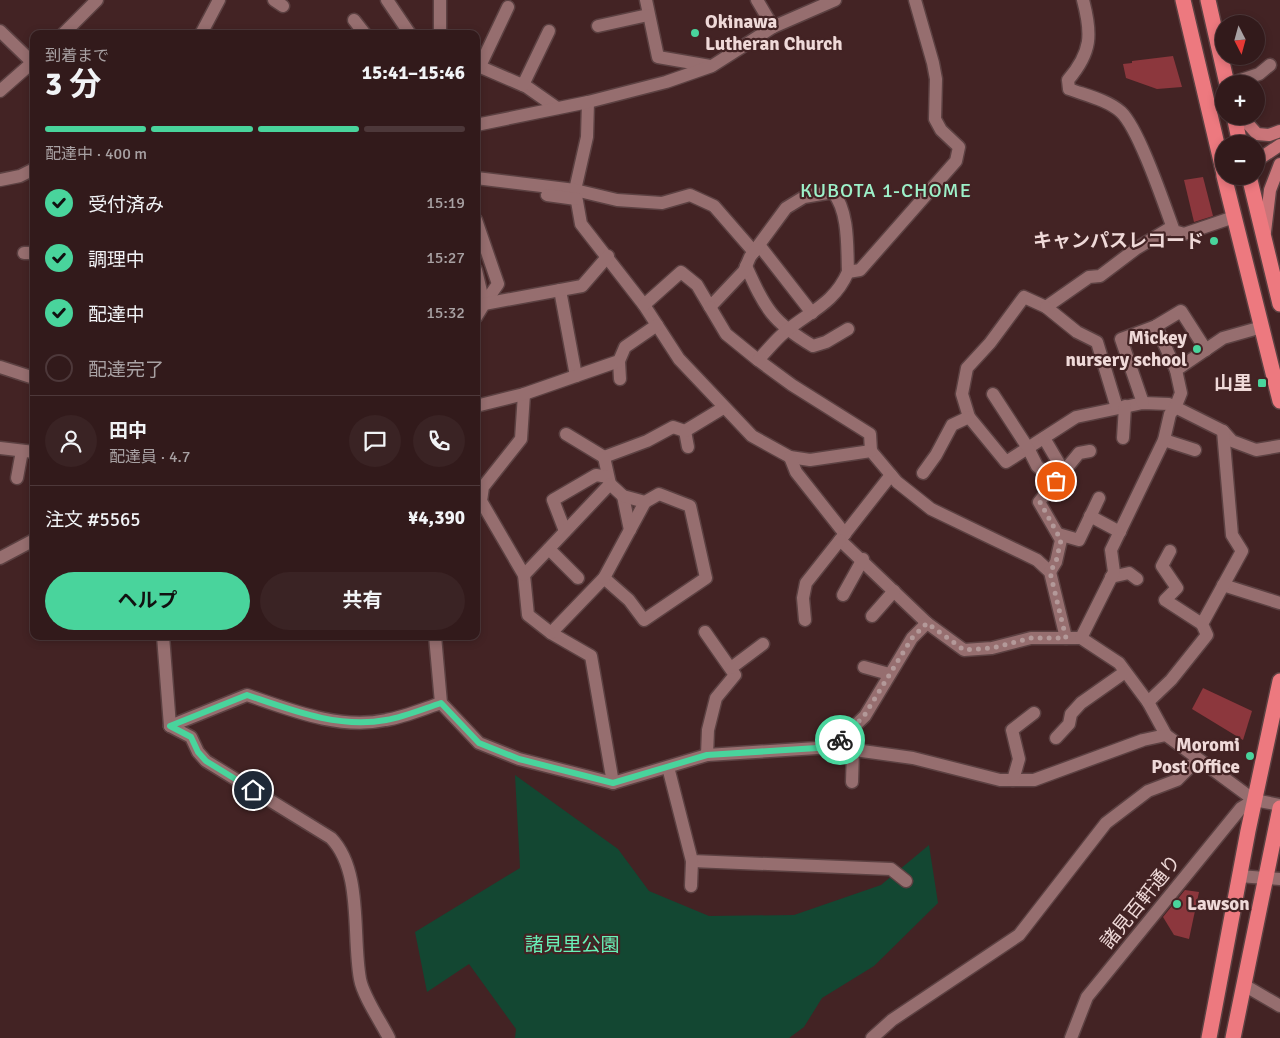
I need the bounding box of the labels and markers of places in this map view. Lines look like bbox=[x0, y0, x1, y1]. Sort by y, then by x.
place label: Okinawa Lutheran Church bbox=[705, 10, 843, 56]
marker: Okinawa Lutheran Church bbox=[689, 27, 701, 39]
place label: キャンパスレコード bbox=[1033, 229, 1204, 253]
marker: キャンパスレコード bbox=[1208, 235, 1220, 247]
place label: Mickey nursery school bbox=[1065, 326, 1188, 372]
marker: Mickey nursery school bbox=[1191, 343, 1203, 355]
place label: 山里 bbox=[1214, 371, 1252, 395]
marker: 山里 bbox=[1256, 377, 1268, 389]
pin bbox=[1035, 460, 1077, 502]
place label: Moromi Post Office bbox=[1151, 733, 1240, 779]
marker: Moromi Post Office bbox=[1244, 750, 1256, 762]
pin bbox=[232, 769, 274, 811]
place label: Lawson bbox=[1187, 892, 1250, 916]
marker: Lawson bbox=[1171, 898, 1183, 910]

